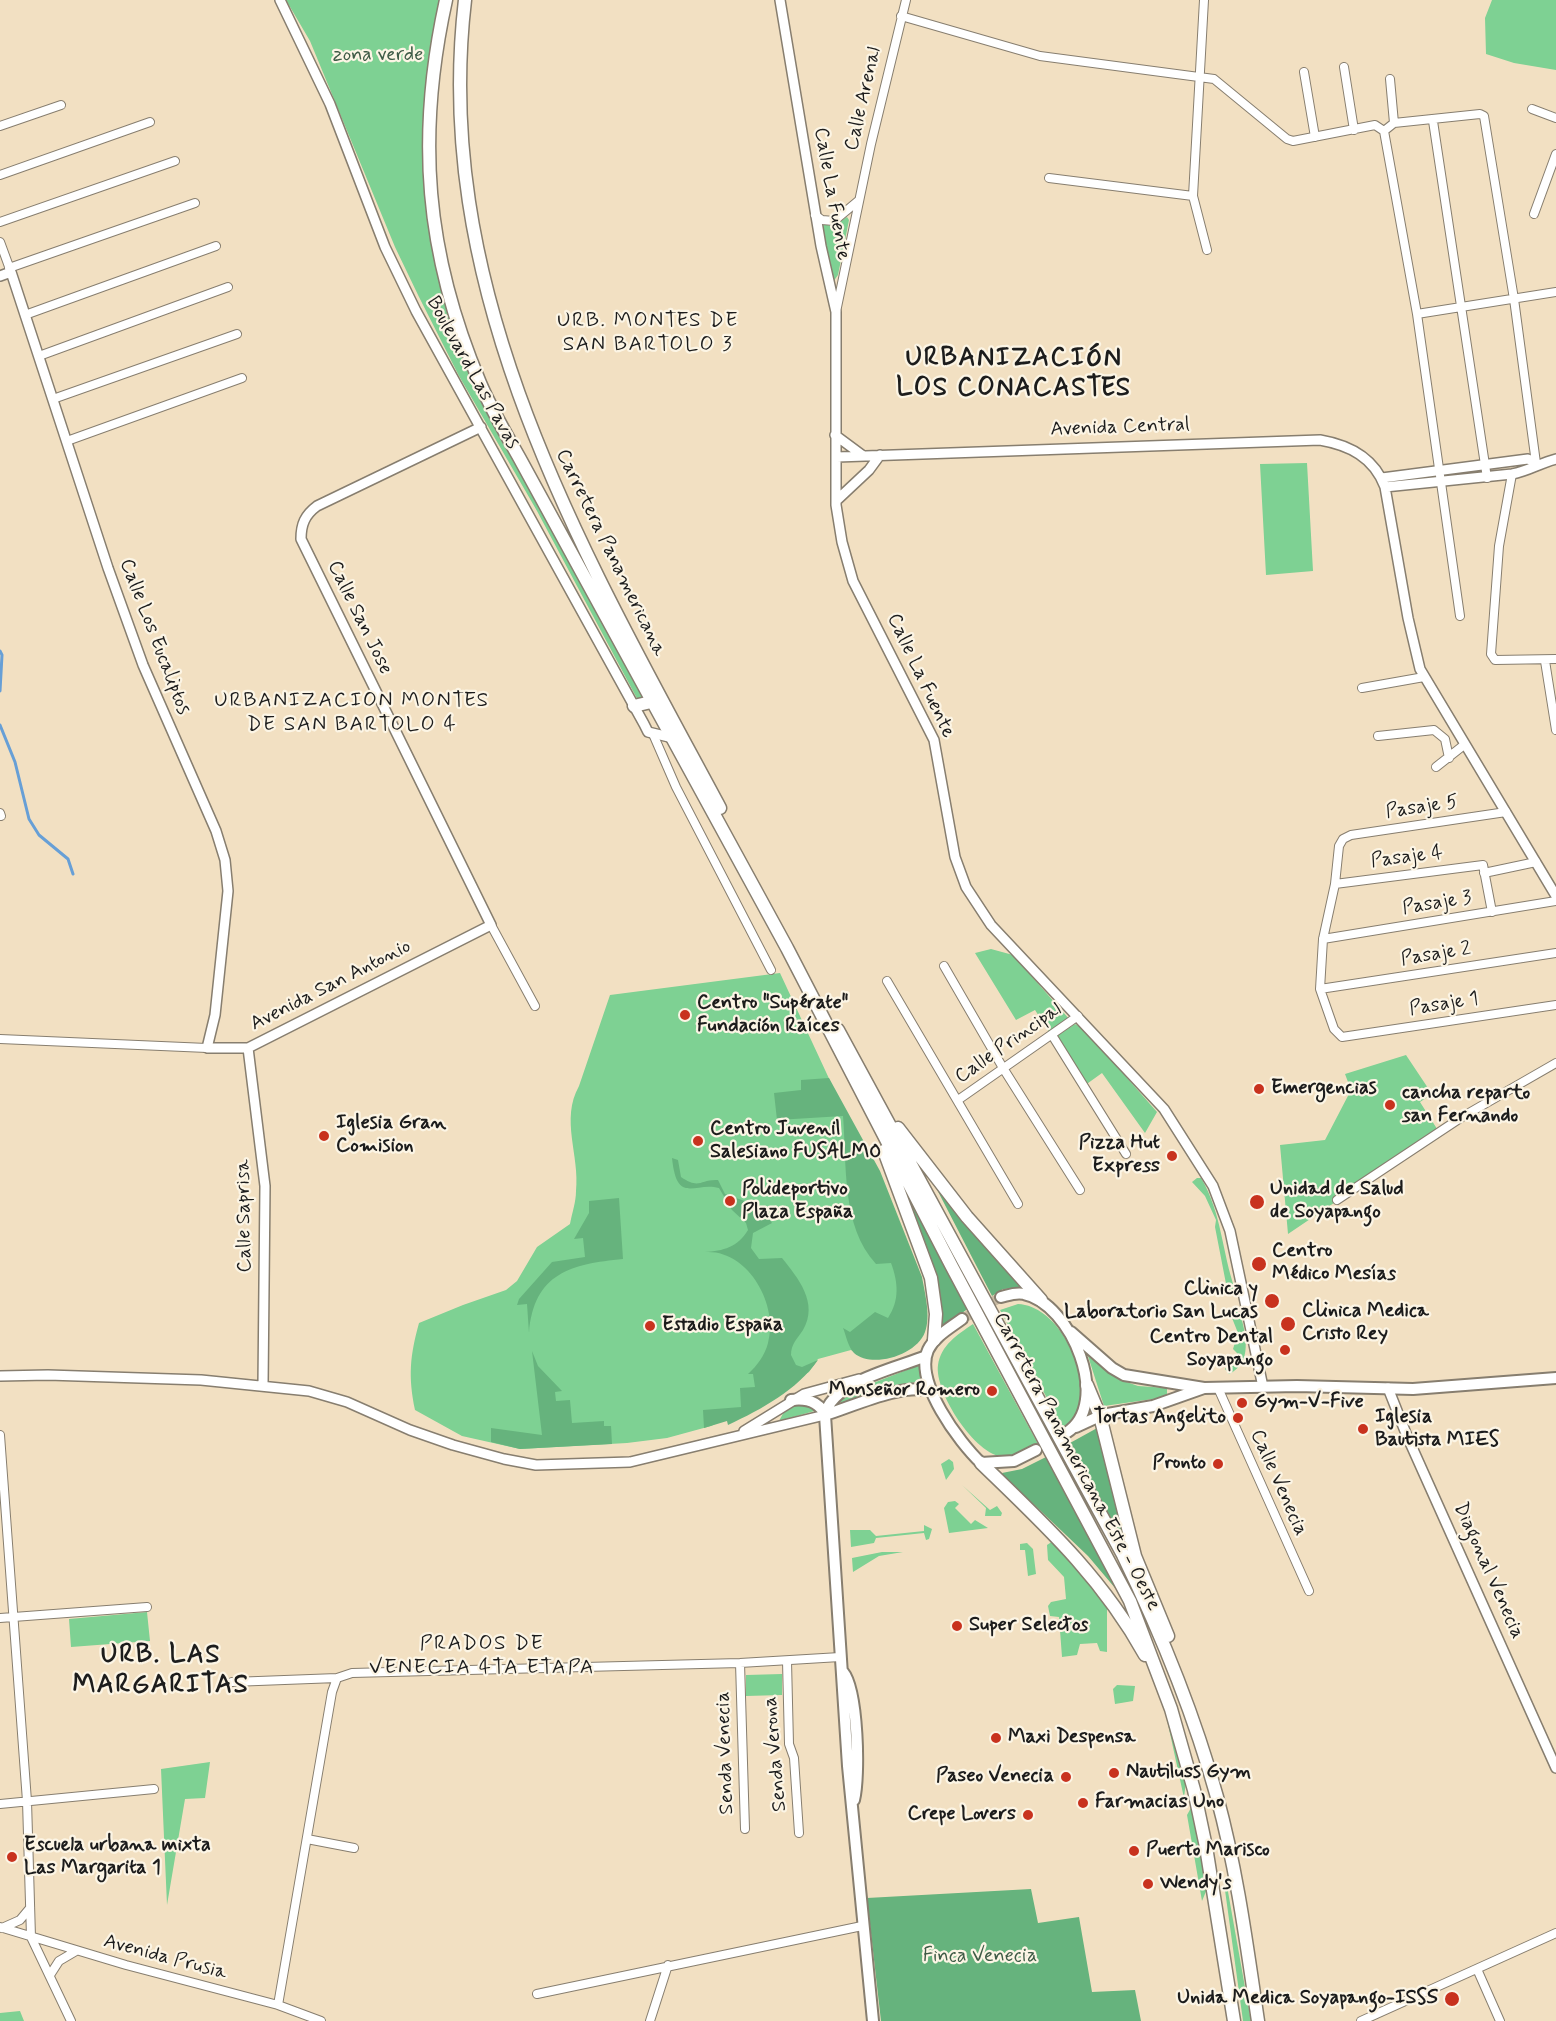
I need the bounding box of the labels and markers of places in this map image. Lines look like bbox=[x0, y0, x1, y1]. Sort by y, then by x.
place label: Centro "Supérate" Fundación Raíces bbox=[697, 992, 848, 1039]
marker: Centro "Supérate" Fundación Raíces bbox=[678, 1008, 692, 1022]
place label: Emergencias bbox=[1271, 1077, 1377, 1101]
marker: Emergencias bbox=[1252, 1082, 1266, 1096]
place label: cancha reparto san Fernando bbox=[1402, 1082, 1530, 1129]
marker: cancha reparto san Fernando bbox=[1383, 1098, 1397, 1112]
place label: Iglesia Gran Comision bbox=[336, 1112, 446, 1159]
place label: Centro Juvenil Salesiano FUSALMO bbox=[710, 1118, 881, 1165]
marker: Iglesia Gran Comision bbox=[317, 1129, 331, 1143]
place label: Pizza Hut Express bbox=[1079, 1132, 1160, 1179]
marker: Centro Juvenil Salesiano FUSALMO bbox=[691, 1134, 705, 1148]
marker: Pizza Hut Express bbox=[1165, 1149, 1179, 1163]
place label: Polideportivo Plaza España bbox=[742, 1178, 853, 1225]
place label: Unidad de Salud de Soyapango bbox=[1270, 1178, 1404, 1225]
marker: Unidad de Salud de Soyapango bbox=[1248, 1193, 1266, 1211]
marker: Polideportivo Plaza España bbox=[723, 1194, 737, 1208]
place label: Centro Médico Mesías bbox=[1272, 1240, 1396, 1287]
marker: Centro Médico Mesías bbox=[1250, 1255, 1268, 1273]
place label: Clinica y Laboratorio San Lucas bbox=[1064, 1278, 1258, 1325]
marker: Clinica y Laboratorio San Lucas bbox=[1263, 1292, 1281, 1310]
place label: Clinica Medica Cristo Rey bbox=[1302, 1300, 1429, 1347]
place label: Estadio España bbox=[662, 1314, 783, 1338]
marker: Clinica Medica Cristo Rey bbox=[1279, 1315, 1297, 1333]
marker: Estadio España bbox=[643, 1319, 657, 1333]
place label: Centro Dental Soyapango bbox=[1150, 1326, 1273, 1373]
marker: Centro Dental Soyapango bbox=[1278, 1343, 1292, 1357]
place label: Monseñor Romero bbox=[829, 1379, 980, 1403]
marker: Monseñor Romero bbox=[985, 1384, 999, 1398]
place label: Gym-V-Five bbox=[1254, 1391, 1364, 1415]
marker: Gym-V-Five bbox=[1235, 1396, 1249, 1410]
place label: Tortas Angelito bbox=[1094, 1406, 1226, 1430]
place label: Iglesia Bautista MIES bbox=[1375, 1406, 1499, 1453]
marker: Tortas Angelito bbox=[1231, 1411, 1245, 1425]
marker: Iglesia Bautista MIES bbox=[1356, 1422, 1370, 1436]
place label: Pronto bbox=[1153, 1452, 1206, 1476]
marker: Pronto bbox=[1211, 1457, 1225, 1471]
place label: Super Selectos bbox=[969, 1614, 1088, 1638]
marker: Super Selectos bbox=[950, 1619, 964, 1633]
place label: Maxi Despensa bbox=[1008, 1726, 1136, 1750]
marker: Maxi Despensa bbox=[989, 1731, 1003, 1745]
place label: Nautiluss Gym bbox=[1126, 1761, 1251, 1785]
place label: Paseo Venecia bbox=[936, 1765, 1054, 1789]
marker: Nautiluss Gym bbox=[1107, 1766, 1121, 1780]
marker: Paseo Venecia bbox=[1059, 1770, 1073, 1784]
place label: Farmacias Uno bbox=[1095, 1791, 1224, 1815]
marker: Farmacias Uno bbox=[1076, 1796, 1090, 1810]
place label: Crepe Lovers bbox=[907, 1803, 1016, 1827]
marker: Crepe Lovers bbox=[1021, 1808, 1035, 1822]
place label: Escuela urbana mixta Las Margarita 1 bbox=[24, 1834, 211, 1881]
place label: Puerto Marisco bbox=[1146, 1839, 1270, 1863]
marker: Puerto Marisco bbox=[1127, 1844, 1141, 1858]
marker: Escuela urbana mixta Las Margarita 1 bbox=[5, 1850, 19, 1864]
place label: Wendy's bbox=[1160, 1872, 1231, 1896]
marker: Wendy's bbox=[1141, 1877, 1155, 1891]
place label: Unida Medica Soyapango-ISSS bbox=[1177, 1987, 1438, 2011]
marker: Unida Medica Soyapango-ISSS bbox=[1443, 1990, 1461, 2008]

